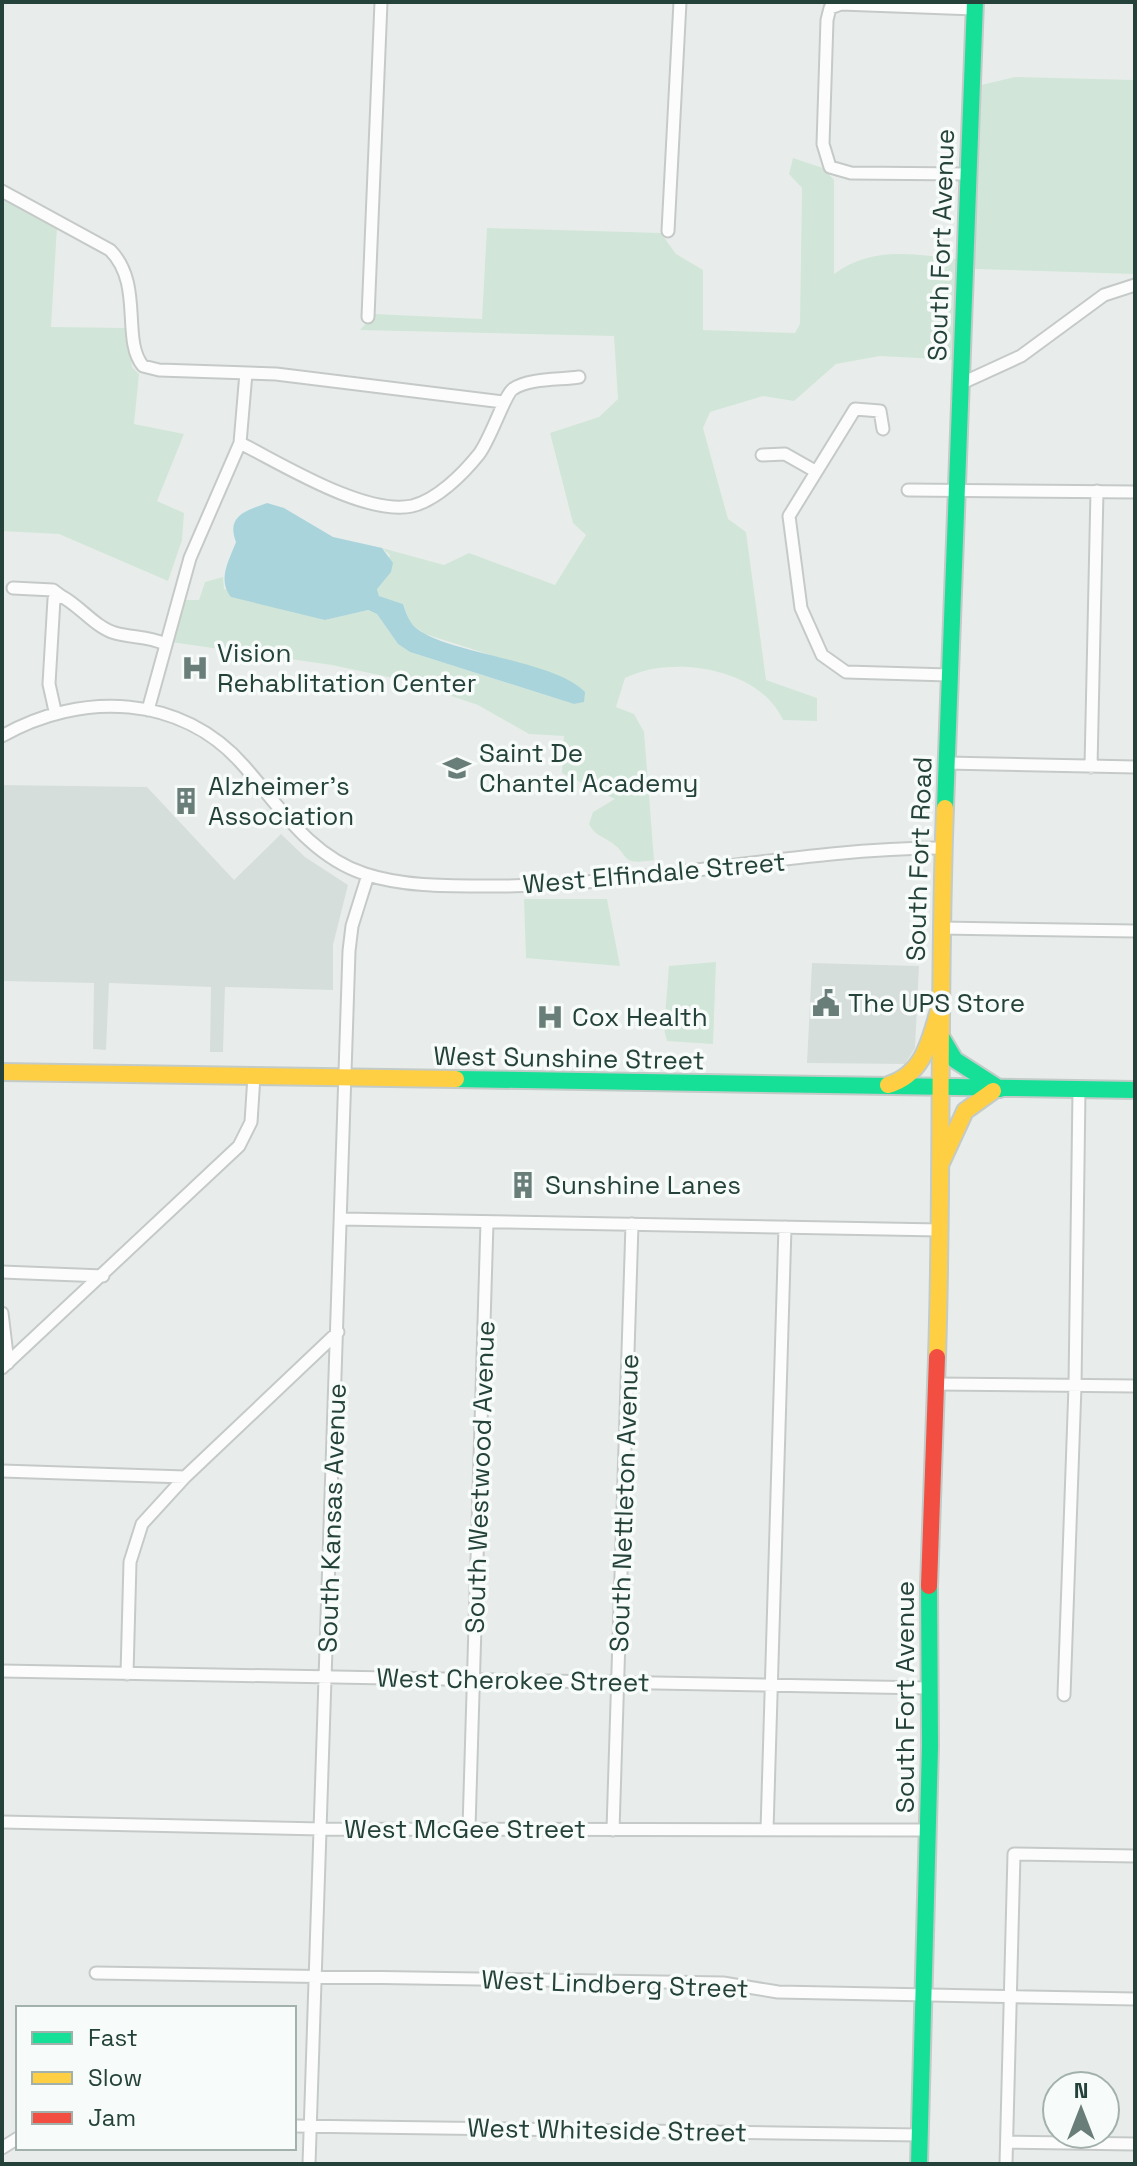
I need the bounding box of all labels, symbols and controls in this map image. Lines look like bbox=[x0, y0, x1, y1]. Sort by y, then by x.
street label: South Fort Avenue bbox=[920, 128, 962, 362]
place label: Vision Rehablitation Center bbox=[217, 636, 477, 700]
hospital icon: Vision Rehablitation Center bbox=[180, 653, 210, 683]
place label: Saint De Chantel Academy bbox=[479, 736, 698, 800]
school or university icon: Saint De Chantel Academy bbox=[442, 753, 472, 783]
street label: South Fort Road bbox=[898, 756, 940, 962]
place label: Alzheimer's Association bbox=[208, 769, 354, 833]
building icon: Alzheimer's Association bbox=[171, 786, 201, 816]
street label: West Elfindale Street bbox=[521, 845, 787, 901]
place label: The UPS Store bbox=[848, 986, 1025, 1020]
public building icon: The UPS Store bbox=[811, 988, 841, 1018]
place label: Cox Health bbox=[572, 1000, 708, 1034]
hospital icon: Cox Health bbox=[535, 1002, 565, 1032]
street label: West Sunshine Street bbox=[433, 1039, 705, 1077]
place label: Sunshine Lanes bbox=[545, 1168, 741, 1202]
building icon: Sunshine Lanes bbox=[508, 1170, 538, 1200]
street label: South Westwood Avenue bbox=[458, 1320, 502, 1634]
street label: South Nettleton Avenue bbox=[602, 1353, 646, 1653]
street label: South Kansas Avenue bbox=[310, 1383, 354, 1653]
street label: South Fort Avenue bbox=[888, 1581, 922, 1813]
street label: West Cherokee Street bbox=[376, 1661, 650, 1699]
street label: West McGee Street bbox=[344, 1812, 586, 1846]
street label: West Lindberg Street bbox=[481, 1962, 749, 2006]
legend bbox=[16, 2006, 296, 2150]
text: Fast bbox=[88, 2022, 138, 2053]
text: Slow bbox=[88, 2062, 142, 2093]
north arrow bbox=[1041, 2070, 1121, 2150]
text: N bbox=[1074, 2076, 1088, 2104]
text: Jam bbox=[88, 2102, 136, 2133]
street label: West Whiteside Street bbox=[467, 2111, 747, 2149]

